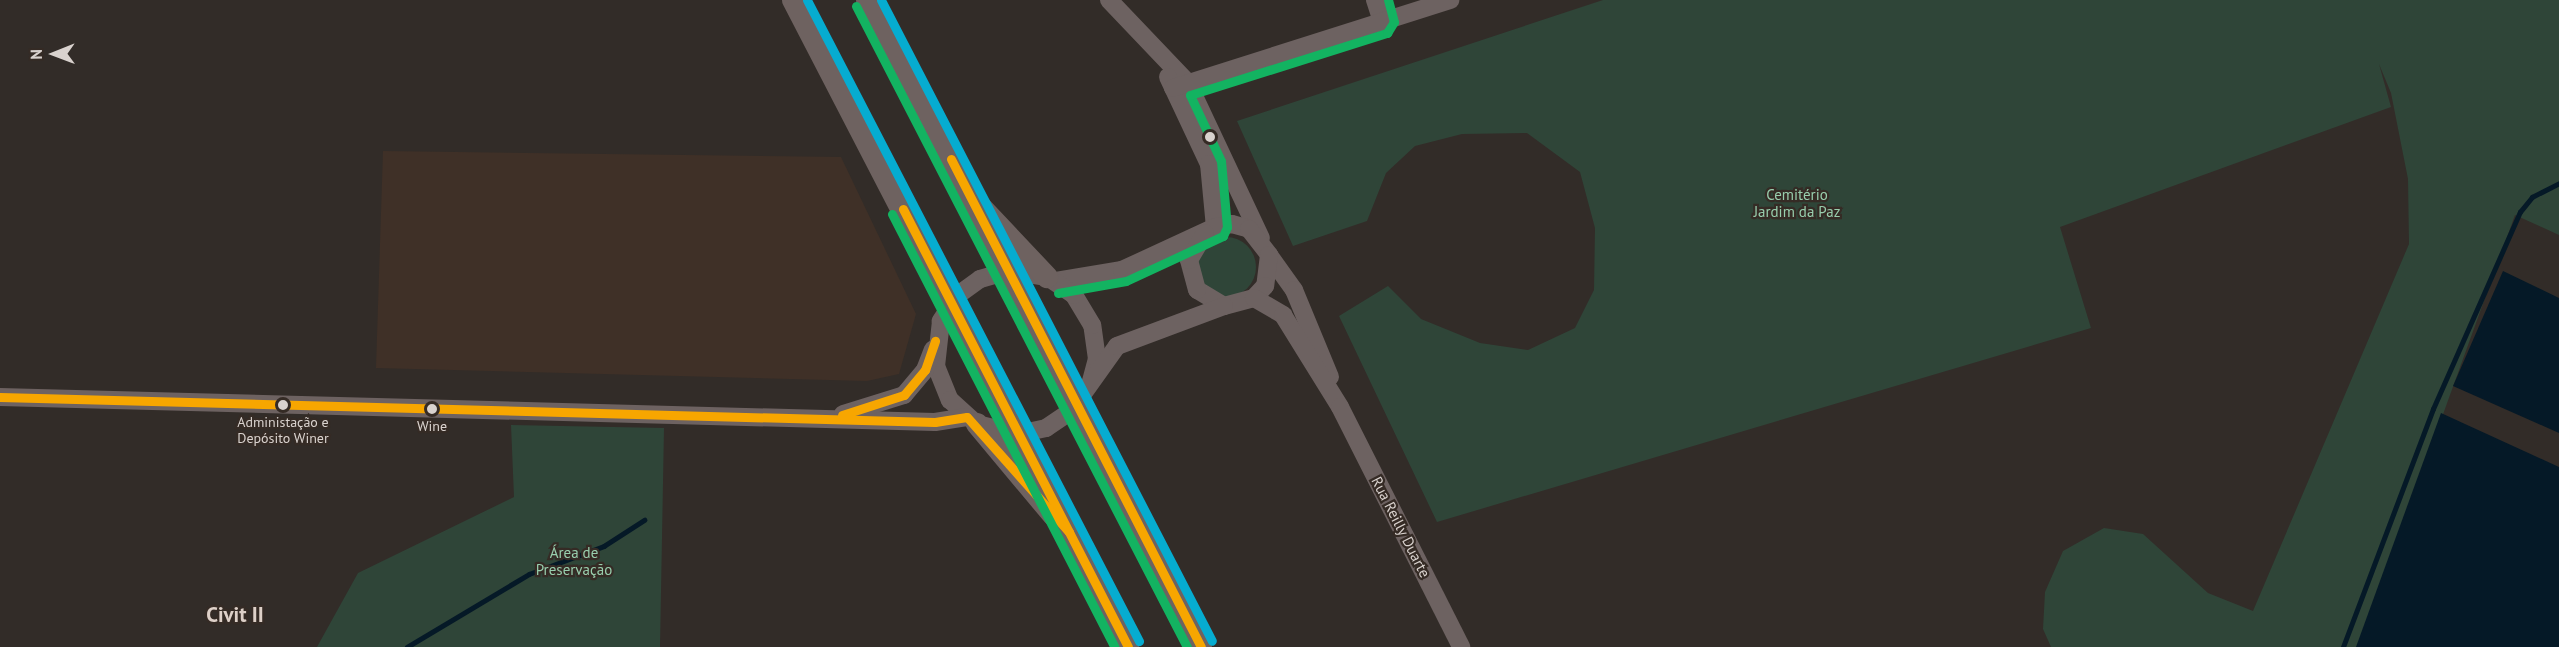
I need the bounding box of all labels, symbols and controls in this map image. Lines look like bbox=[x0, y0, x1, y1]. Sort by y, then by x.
north arrow bbox=[24, 24, 84, 84]
text: N bbox=[26, 49, 46, 60]
unlabelled marker bbox=[1204, 131, 1216, 143]
park label: Cemitério Jardim da Paz bbox=[1754, 185, 1840, 220]
marker: Administação e Depósito Winer bbox=[277, 399, 289, 411]
marker: Wine bbox=[426, 403, 438, 415]
place label: Administação e Depósito Winer bbox=[237, 414, 329, 446]
place label: Wine bbox=[417, 418, 447, 434]
street label: Rua Reilly Duarte bbox=[1368, 473, 1434, 581]
park label: Área de Preservação bbox=[536, 543, 612, 578]
district label: Civit II bbox=[206, 602, 264, 628]

